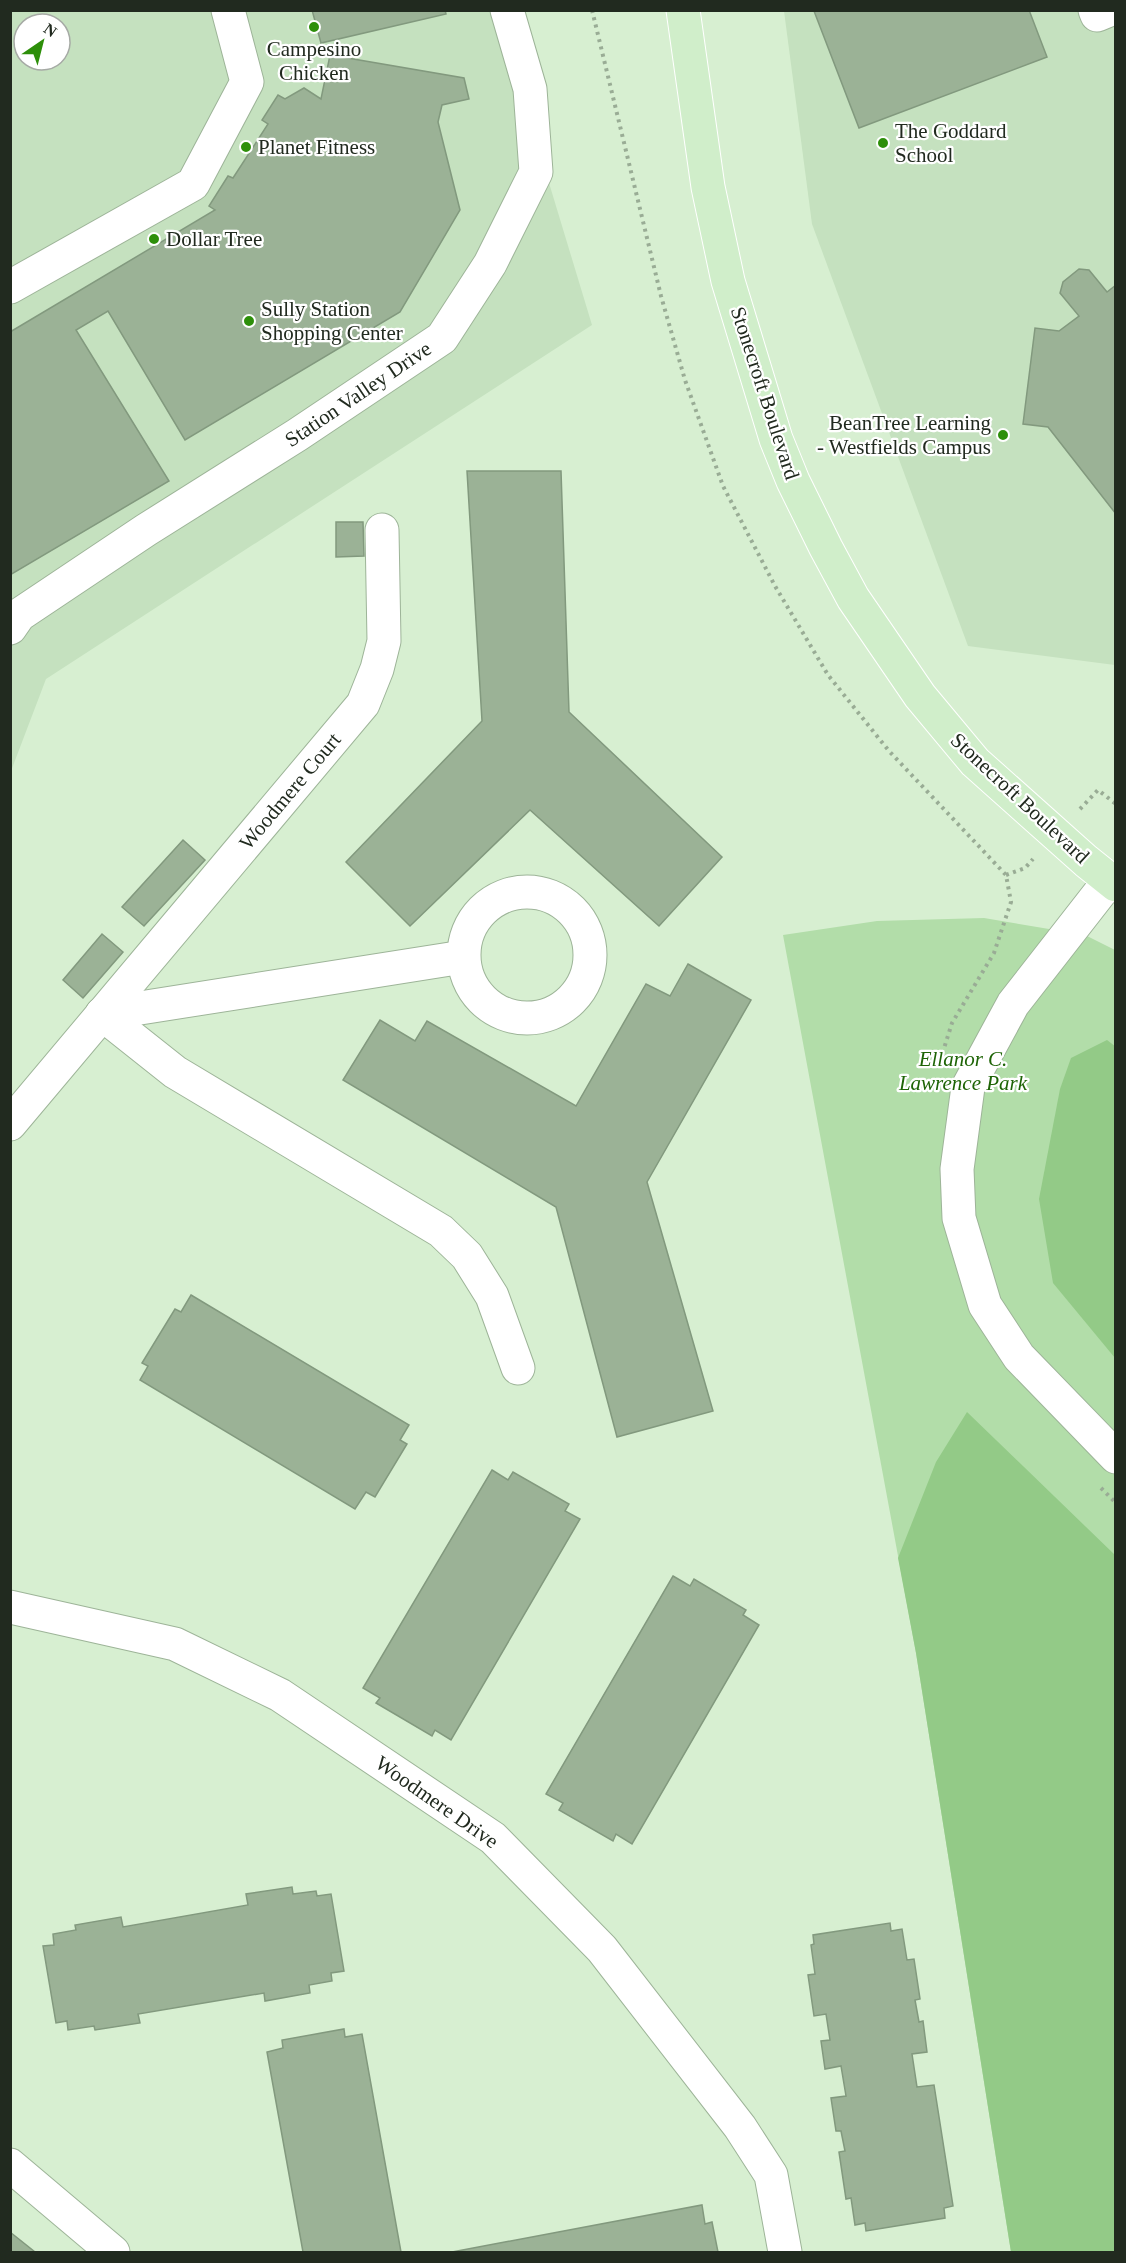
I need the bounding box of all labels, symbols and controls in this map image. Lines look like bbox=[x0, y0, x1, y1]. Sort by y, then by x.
north arrow bbox=[12, 12, 72, 72]
text: N bbox=[41, 20, 60, 41]
marker: Campesino Chicken bbox=[307, 20, 321, 34]
place label: Campesino Chicken bbox=[267, 37, 361, 85]
place label: The Goddard School bbox=[895, 119, 1007, 167]
place label: Planet Fitness bbox=[258, 135, 375, 159]
marker: The Goddard School bbox=[876, 136, 890, 150]
marker: Planet Fitness bbox=[239, 140, 253, 154]
place label: Dollar Tree bbox=[166, 227, 262, 251]
marker: Dollar Tree bbox=[147, 232, 161, 246]
place label: Sully Station Shopping Center bbox=[261, 297, 403, 345]
street label: Stonecroft Boulevard bbox=[726, 304, 804, 483]
marker: Sully Station Shopping Center bbox=[242, 314, 256, 328]
street label: Station Valley Drive bbox=[280, 336, 436, 452]
place label: BeanTree Learning - Westfields Campus bbox=[817, 411, 991, 459]
marker: BeanTree Learning - Westfields Campus bbox=[996, 428, 1010, 442]
street label: Woodmere Court bbox=[234, 728, 346, 854]
street label: Stonecroft Boulevard bbox=[946, 728, 1094, 869]
park label: Ellanor C. Lawrence Park bbox=[898, 1047, 1028, 1095]
street label: Woodmere Drive bbox=[371, 1751, 503, 1853]

